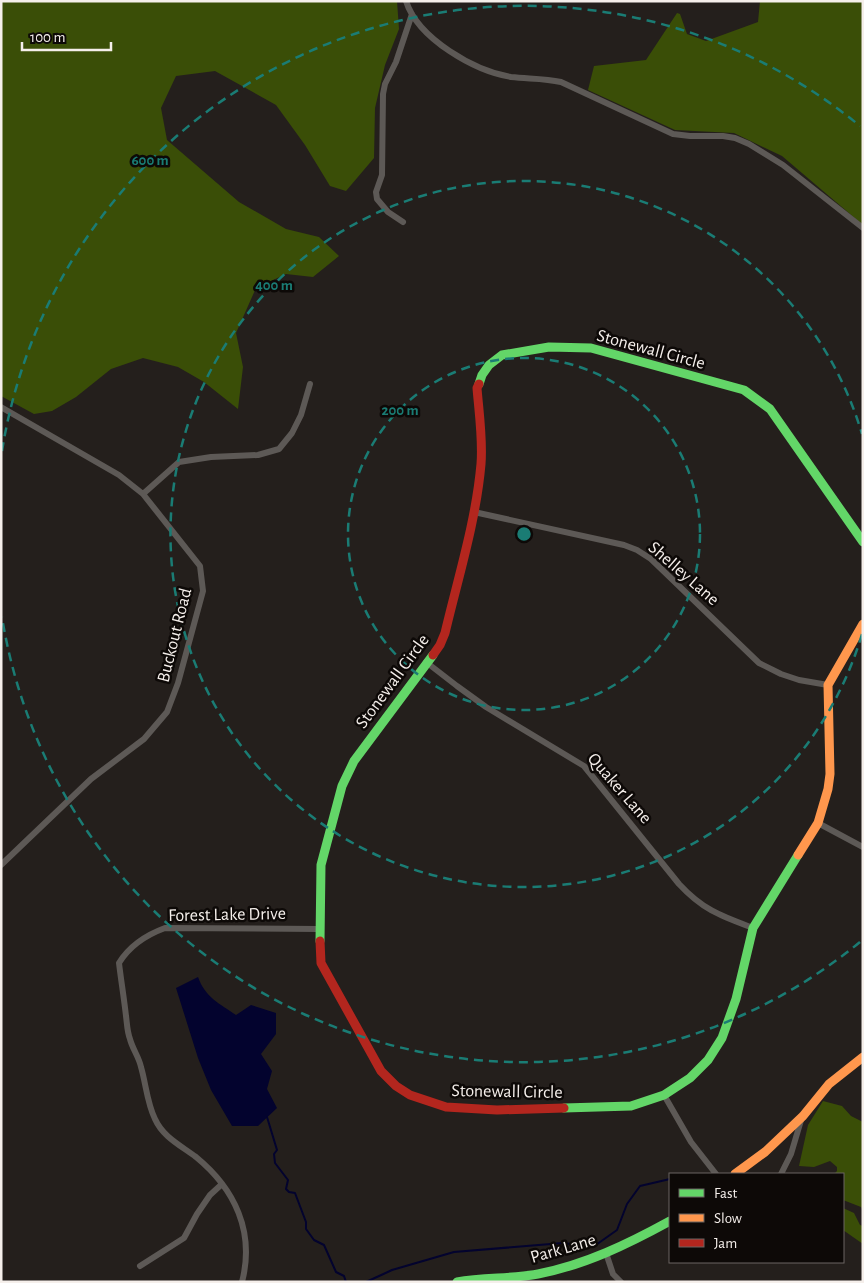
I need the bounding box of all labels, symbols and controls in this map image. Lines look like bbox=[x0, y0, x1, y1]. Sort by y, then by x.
scale bar bbox=[22, 20, 111, 52]
text: 100 m bbox=[30, 30, 65, 45]
text: 600 m bbox=[131, 153, 169, 168]
text: 400 m bbox=[255, 278, 293, 293]
street label: Stonewall Circle bbox=[595, 327, 707, 373]
text: 200 m bbox=[381, 403, 419, 418]
centre of rings bbox=[515, 525, 533, 543]
street label: Shelley Lane bbox=[645, 538, 722, 609]
street label: Buckout Road bbox=[155, 586, 195, 684]
street label: Stonewall Circle bbox=[353, 631, 433, 732]
street label: Quaker Lane bbox=[584, 750, 655, 827]
street label: Forest Lake Drive bbox=[168, 905, 286, 925]
street label: Stonewall Circle bbox=[451, 1082, 563, 1102]
legend bbox=[669, 1173, 844, 1263]
text: Fast bbox=[714, 1186, 738, 1201]
text: Slow bbox=[714, 1211, 742, 1226]
street label: Park Lane bbox=[528, 1231, 598, 1267]
text: Jam bbox=[714, 1236, 737, 1251]

